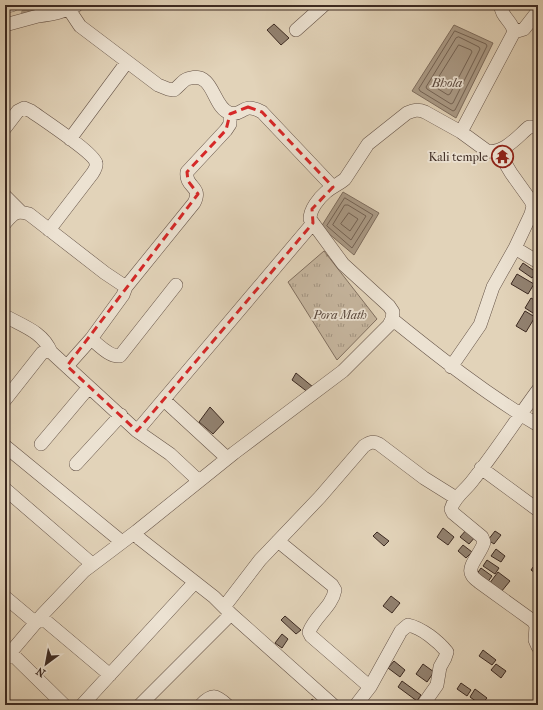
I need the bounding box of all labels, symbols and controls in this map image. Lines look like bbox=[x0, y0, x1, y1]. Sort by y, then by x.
water label: Bhola bbox=[431, 75, 463, 90]
temple icon: Kali temple bbox=[490, 144, 516, 170]
place label: Kali temple bbox=[428, 150, 488, 164]
park label: Pora Math bbox=[312, 308, 367, 322]
north arrow bbox=[26, 644, 66, 684]
text: N bbox=[33, 664, 48, 680]

